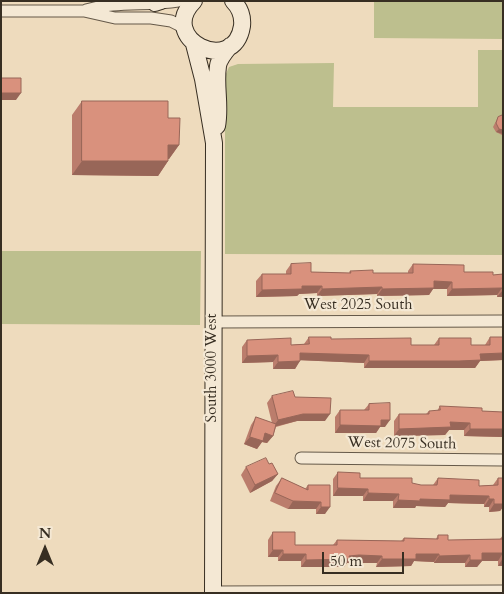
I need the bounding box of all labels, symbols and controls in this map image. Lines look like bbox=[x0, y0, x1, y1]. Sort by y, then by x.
street label: West 2025 South bbox=[304, 297, 412, 315]
street label: South 3000 West bbox=[204, 314, 222, 422]
street label: West 2075 South bbox=[347, 434, 457, 454]
north arrow bbox=[20, 524, 70, 574]
text: N bbox=[39, 524, 51, 543]
scale bar bbox=[324, 542, 406, 574]
text: 50 m bbox=[330, 551, 362, 571]

